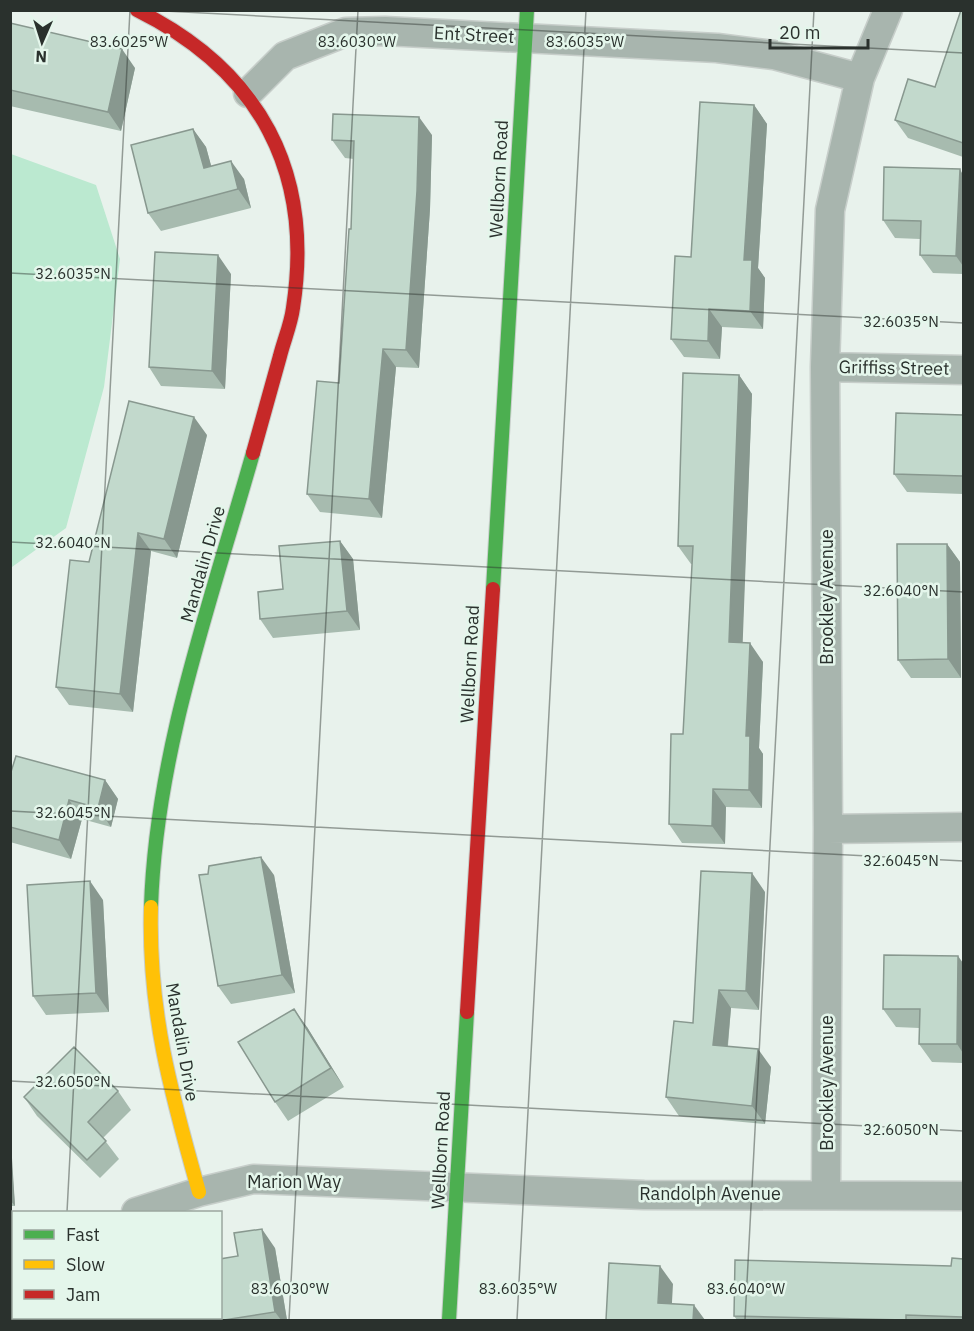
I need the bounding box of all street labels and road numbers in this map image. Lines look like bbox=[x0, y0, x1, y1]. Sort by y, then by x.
street label: Ent Street bbox=[433, 21, 515, 48]
street label: Wellborn Road bbox=[484, 119, 513, 239]
street label: Griffiss Street bbox=[838, 355, 950, 380]
street label: Mandalin Drive bbox=[175, 503, 230, 625]
street label: Brookley Avenue bbox=[815, 529, 838, 665]
street label: Wellborn Road bbox=[455, 604, 484, 724]
street label: Mandalin Drive bbox=[161, 981, 204, 1103]
street label: Brookley Avenue bbox=[815, 1015, 838, 1151]
street label: Wellborn Road bbox=[426, 1090, 455, 1210]
street label: Marion Way bbox=[247, 1170, 341, 1193]
street label: Randolph Avenue bbox=[639, 1182, 781, 1205]

